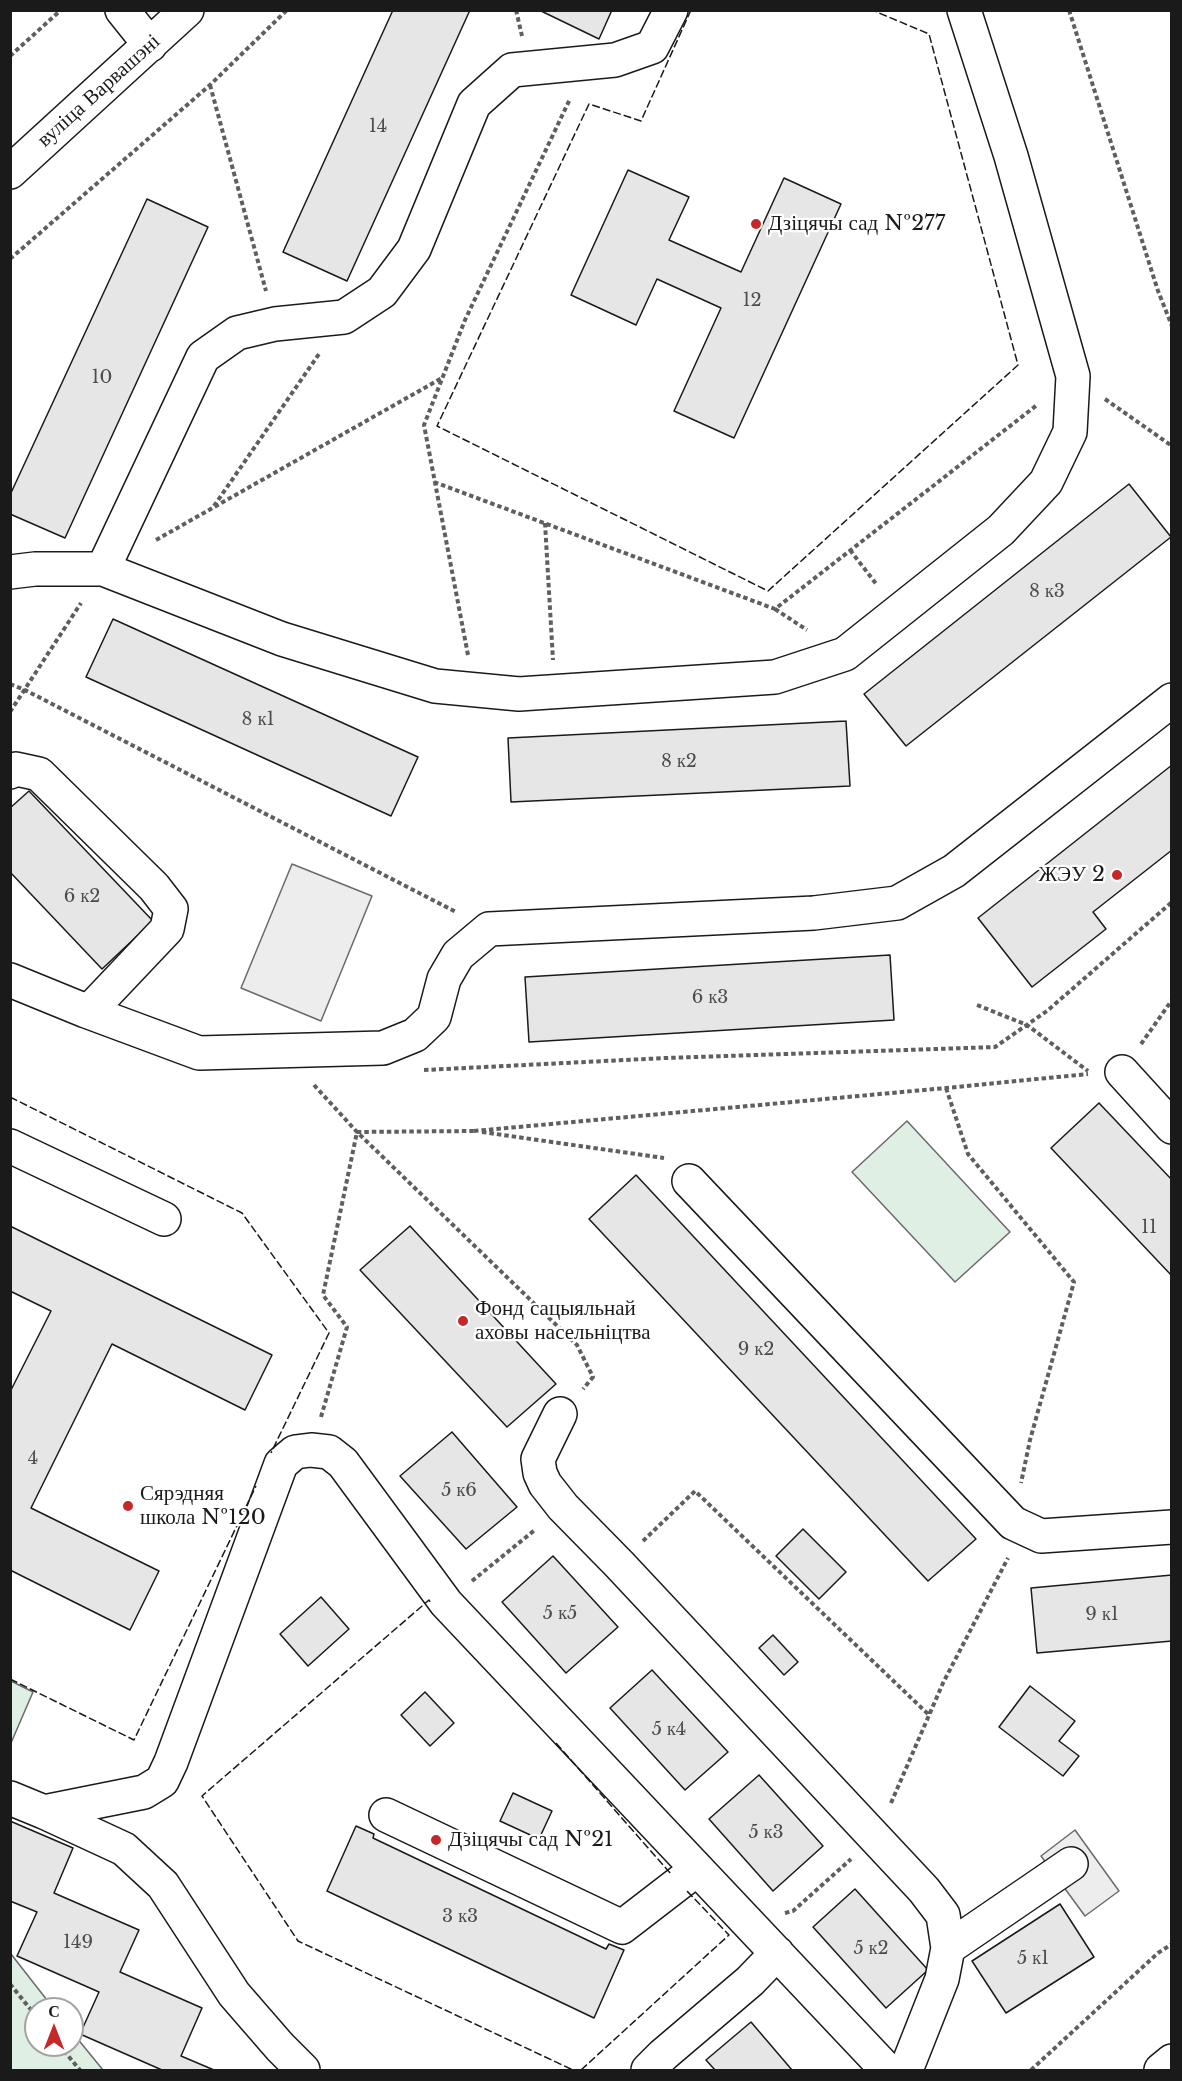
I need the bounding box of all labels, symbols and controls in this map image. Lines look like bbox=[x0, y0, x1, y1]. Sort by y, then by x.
street label: вуліца Варвашэні bbox=[32, 29, 166, 153]
house number: 14 bbox=[369, 116, 387, 138]
place label: Дзіцячы сад №277 bbox=[768, 211, 945, 237]
marker: Дзіцячы сад №277 bbox=[749, 217, 763, 231]
house number: 12 bbox=[742, 290, 762, 312]
house number: 10 bbox=[92, 367, 112, 389]
house number: 8 к3 bbox=[1029, 581, 1065, 603]
house number: 8 к1 bbox=[242, 709, 274, 731]
house number: 8 к2 bbox=[661, 751, 697, 773]
place label: ЖЭУ 2 bbox=[1038, 862, 1105, 888]
marker: ЖЭУ 2 bbox=[1110, 868, 1124, 882]
house number: 6 к2 bbox=[64, 886, 100, 908]
house number: 6 к3 bbox=[692, 987, 728, 1009]
house number: 11 bbox=[1141, 1217, 1157, 1239]
place label: Фонд сацыяльнай аховы насельніцтва bbox=[475, 1296, 651, 1346]
marker: Фонд сацыяльнай аховы насельніцтва bbox=[456, 1314, 470, 1328]
house number: 9 к2 bbox=[738, 1339, 774, 1361]
house number: 4 bbox=[28, 1448, 38, 1470]
house number: 5 к6 bbox=[441, 1480, 477, 1502]
place label: Сярэдняя школа №120 bbox=[140, 1481, 266, 1531]
marker: Сярэдняя школа №120 bbox=[121, 1499, 135, 1513]
house number: 5 к5 bbox=[543, 1603, 577, 1625]
house number: 9 к1 bbox=[1085, 1604, 1119, 1626]
house number: 5 к4 bbox=[652, 1719, 686, 1741]
house number: 5 к3 bbox=[748, 1822, 784, 1844]
place label: Дзіцячы сад №21 bbox=[448, 1827, 613, 1853]
marker: Дзіцячы сад №21 bbox=[429, 1833, 443, 1847]
house number: 3 к3 bbox=[442, 1906, 478, 1928]
house number: 149 bbox=[63, 1932, 93, 1954]
house number: 5 к2 bbox=[853, 1938, 889, 1960]
house number: 5 к1 bbox=[1017, 1948, 1049, 1970]
north arrow bbox=[24, 1997, 84, 2057]
text: С bbox=[48, 2001, 60, 2021]

